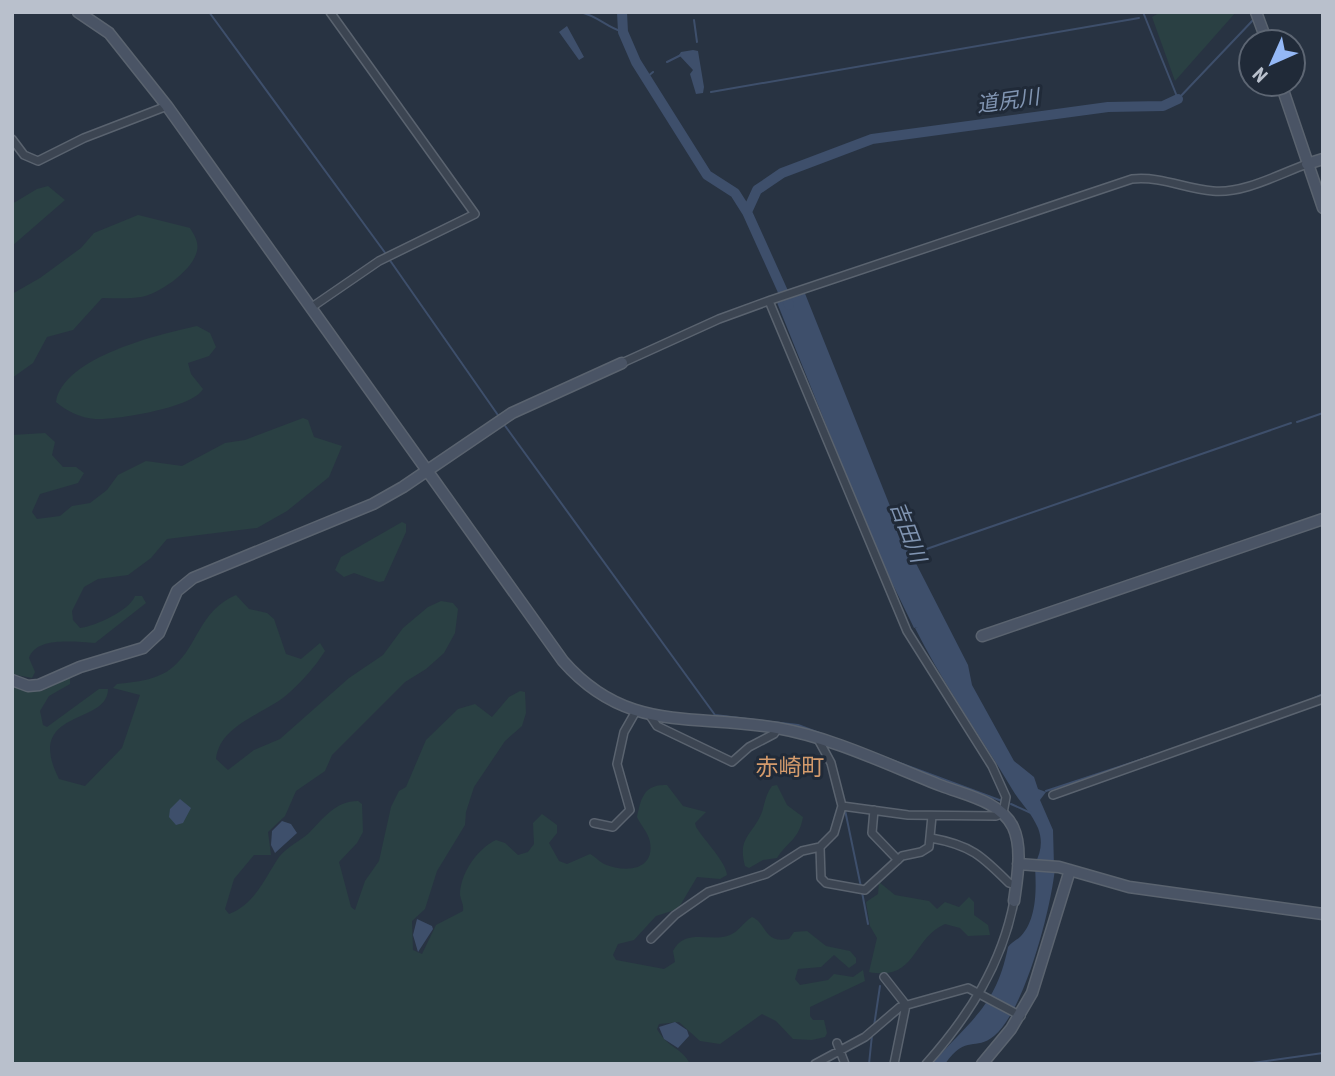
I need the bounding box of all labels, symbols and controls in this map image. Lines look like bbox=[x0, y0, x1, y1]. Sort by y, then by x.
north arrow bbox=[1237, 28, 1307, 98]
text: N bbox=[1248, 62, 1273, 87]
water label: 道尻川 bbox=[975, 84, 1043, 117]
water label: 吉田川 bbox=[886, 498, 931, 568]
district label: 赤崎町 bbox=[756, 754, 825, 781]

